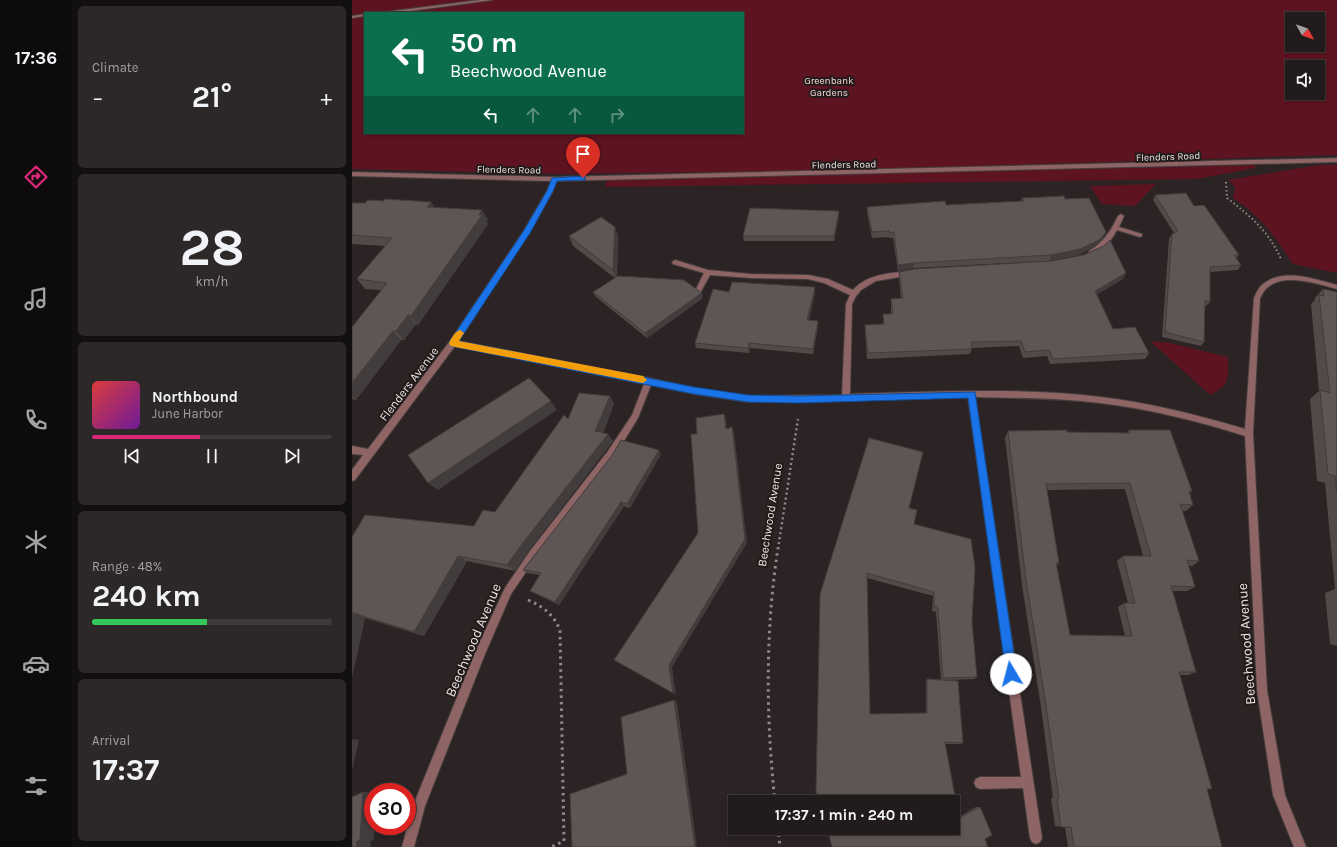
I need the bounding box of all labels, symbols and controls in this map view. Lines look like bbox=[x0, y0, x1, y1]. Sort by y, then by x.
north arrow bbox=[1285, 12, 1325, 52]
map controls bbox=[1285, 12, 1325, 100]
text: 50 m bbox=[450, 26, 518, 59]
icon: left bbox=[384, 28, 436, 80]
text: 17:36 bbox=[15, 47, 57, 69]
text: Climate bbox=[92, 60, 138, 75]
text: Beechwood Avenue bbox=[450, 60, 607, 82]
button: sound bbox=[1285, 60, 1325, 100]
park label: Greenbank Gardens bbox=[804, 75, 854, 99]
text: 21° bbox=[192, 79, 232, 115]
text: − bbox=[92, 85, 104, 111]
text: + bbox=[320, 85, 332, 111]
icon: left bbox=[480, 104, 502, 126]
icon: ahead bbox=[522, 104, 544, 126]
icon: ahead bbox=[564, 104, 586, 126]
icon: right bbox=[606, 104, 628, 126]
pin bbox=[566, 137, 600, 178]
icon: arrive bbox=[572, 143, 594, 165]
street label: Flenders Road bbox=[1136, 150, 1200, 164]
street label: Flenders Road bbox=[812, 158, 876, 172]
icon: directions bbox=[22, 163, 50, 191]
street label: Flenders Road bbox=[477, 163, 541, 177]
text: 28 bbox=[179, 217, 245, 278]
text: km/h bbox=[196, 274, 228, 289]
icon: music bbox=[22, 285, 50, 313]
street label: Flenders Avenue bbox=[377, 344, 441, 424]
text: Northbound bbox=[152, 388, 238, 406]
icon: phone bbox=[22, 406, 50, 434]
text: June Harbor bbox=[152, 406, 223, 421]
icon: previous bbox=[121, 445, 143, 467]
icon: pause bbox=[201, 445, 223, 467]
icon: next bbox=[281, 445, 303, 467]
street label: Beechwood Avenue bbox=[755, 462, 785, 568]
icon: climate bbox=[22, 528, 50, 556]
text: Range · 48% bbox=[92, 559, 162, 574]
text: 240 km bbox=[92, 578, 201, 614]
street label: Beechwood Avenue bbox=[442, 581, 505, 700]
street label: Beechwood Avenue bbox=[1234, 583, 1259, 705]
icon: car bbox=[22, 650, 50, 678]
position arrow bbox=[990, 653, 1032, 695]
text: Arrival bbox=[92, 733, 130, 748]
text: 17:37 bbox=[92, 752, 159, 788]
icon: filters bbox=[22, 772, 50, 800]
speed limit sign: 30 bbox=[364, 783, 416, 835]
text: 17:37 · 1 min · 240 m bbox=[775, 806, 913, 824]

